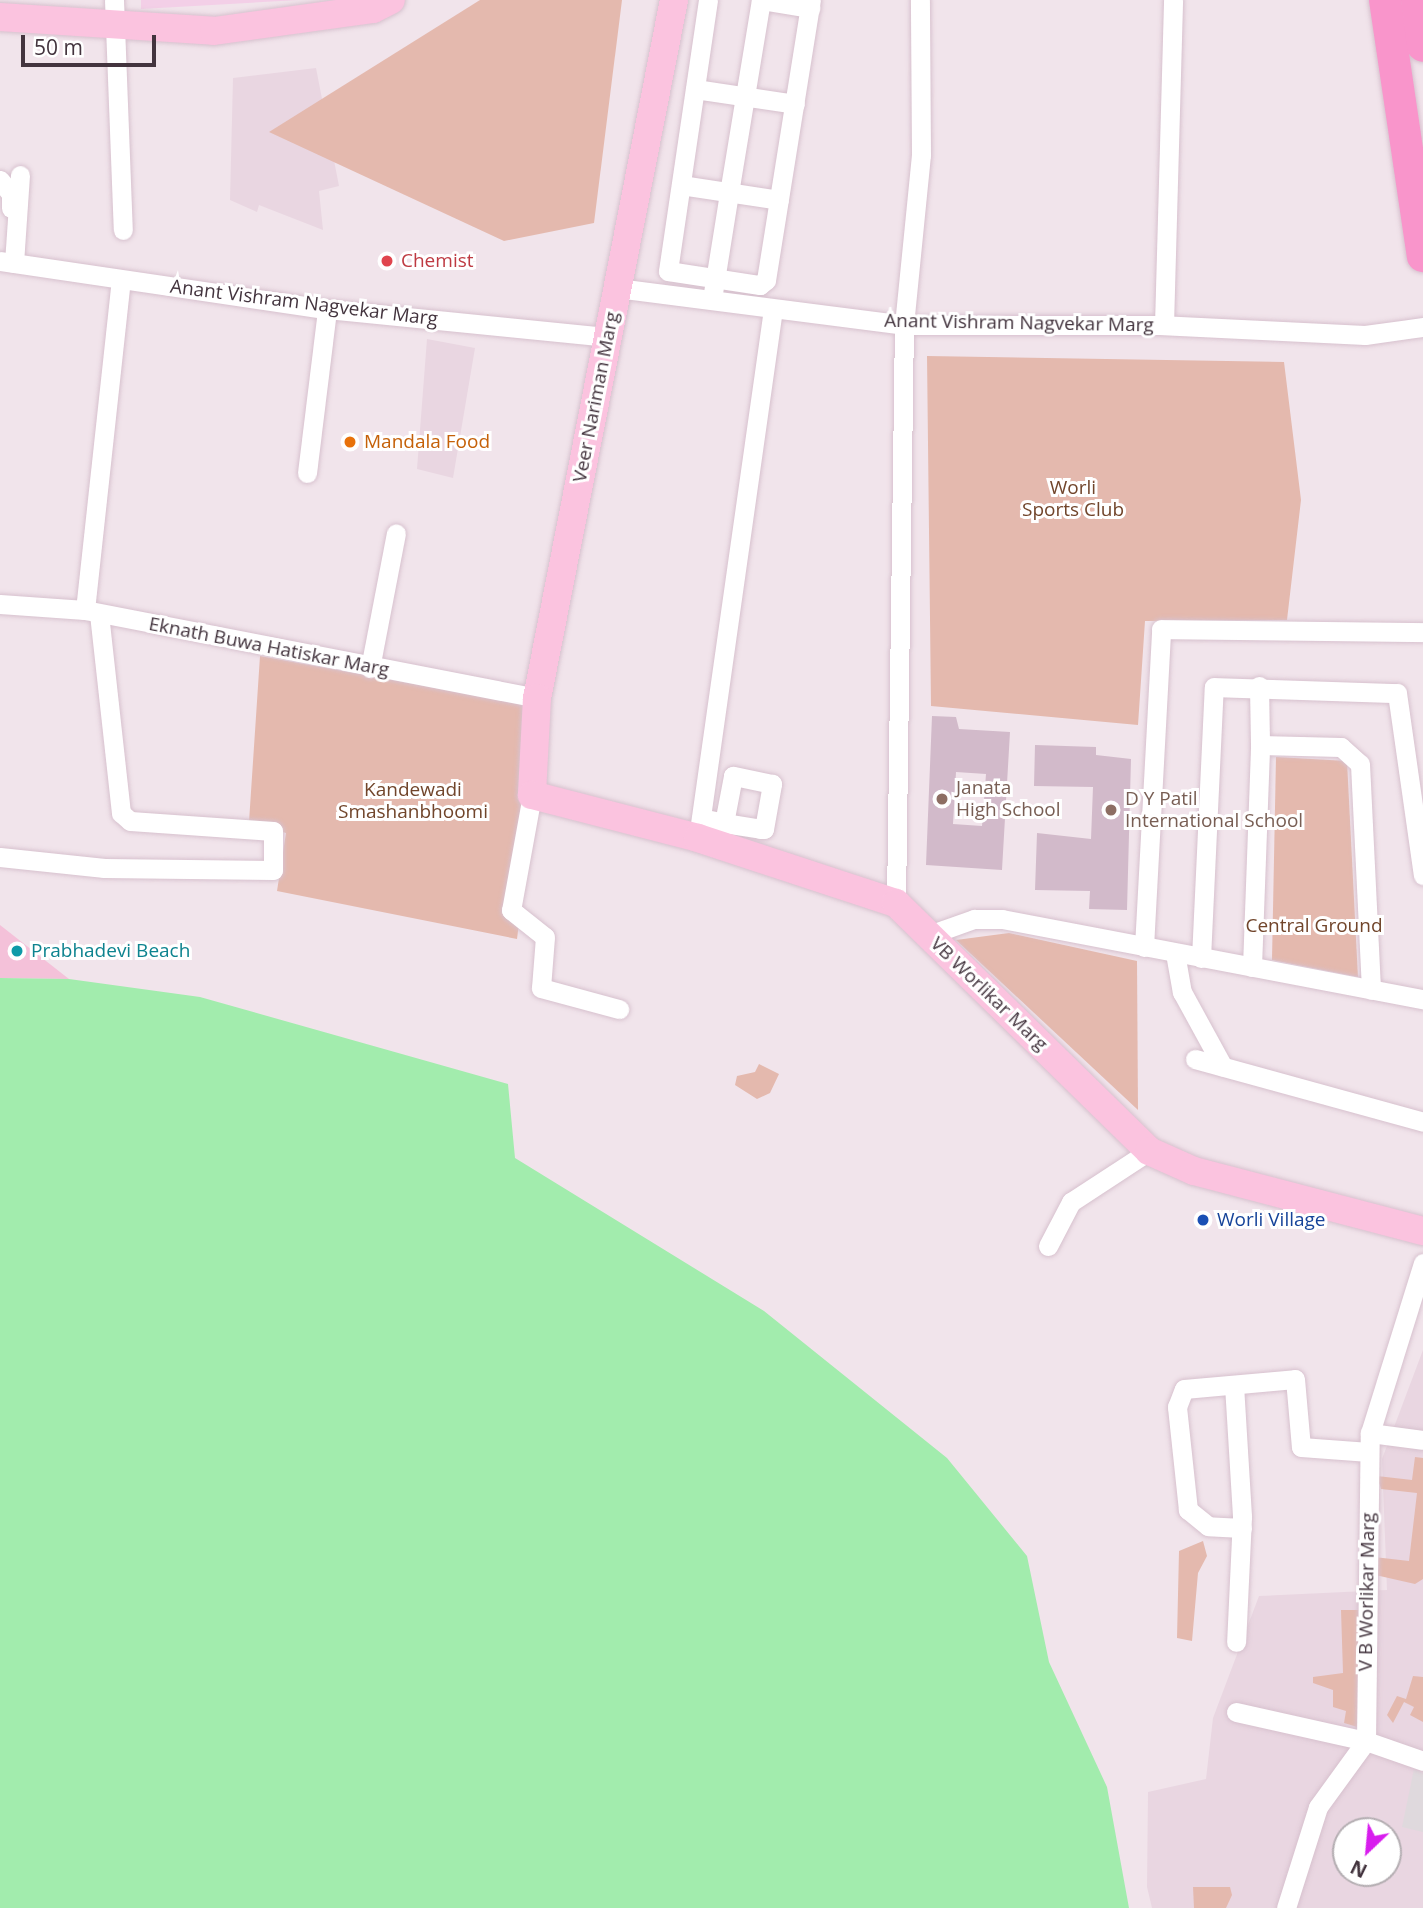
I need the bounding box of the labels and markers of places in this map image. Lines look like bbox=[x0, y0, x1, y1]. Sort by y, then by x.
place label: Chemist bbox=[401, 250, 474, 272]
marker: Chemist bbox=[379, 253, 395, 269]
place label: Mandala Food bbox=[364, 431, 490, 453]
marker: Mandala Food bbox=[342, 434, 358, 450]
place label: Janata High School bbox=[956, 777, 1061, 821]
place label: D Y Patil International School bbox=[1125, 788, 1303, 832]
marker: Janata High School bbox=[934, 791, 950, 807]
marker: D Y Patil International School bbox=[1103, 802, 1119, 818]
place label: Prabhadevi Beach bbox=[31, 940, 190, 962]
marker: Prabhadevi Beach bbox=[9, 943, 25, 959]
place label: Worli Village bbox=[1217, 1209, 1326, 1231]
marker: Worli Village bbox=[1195, 1212, 1211, 1228]

